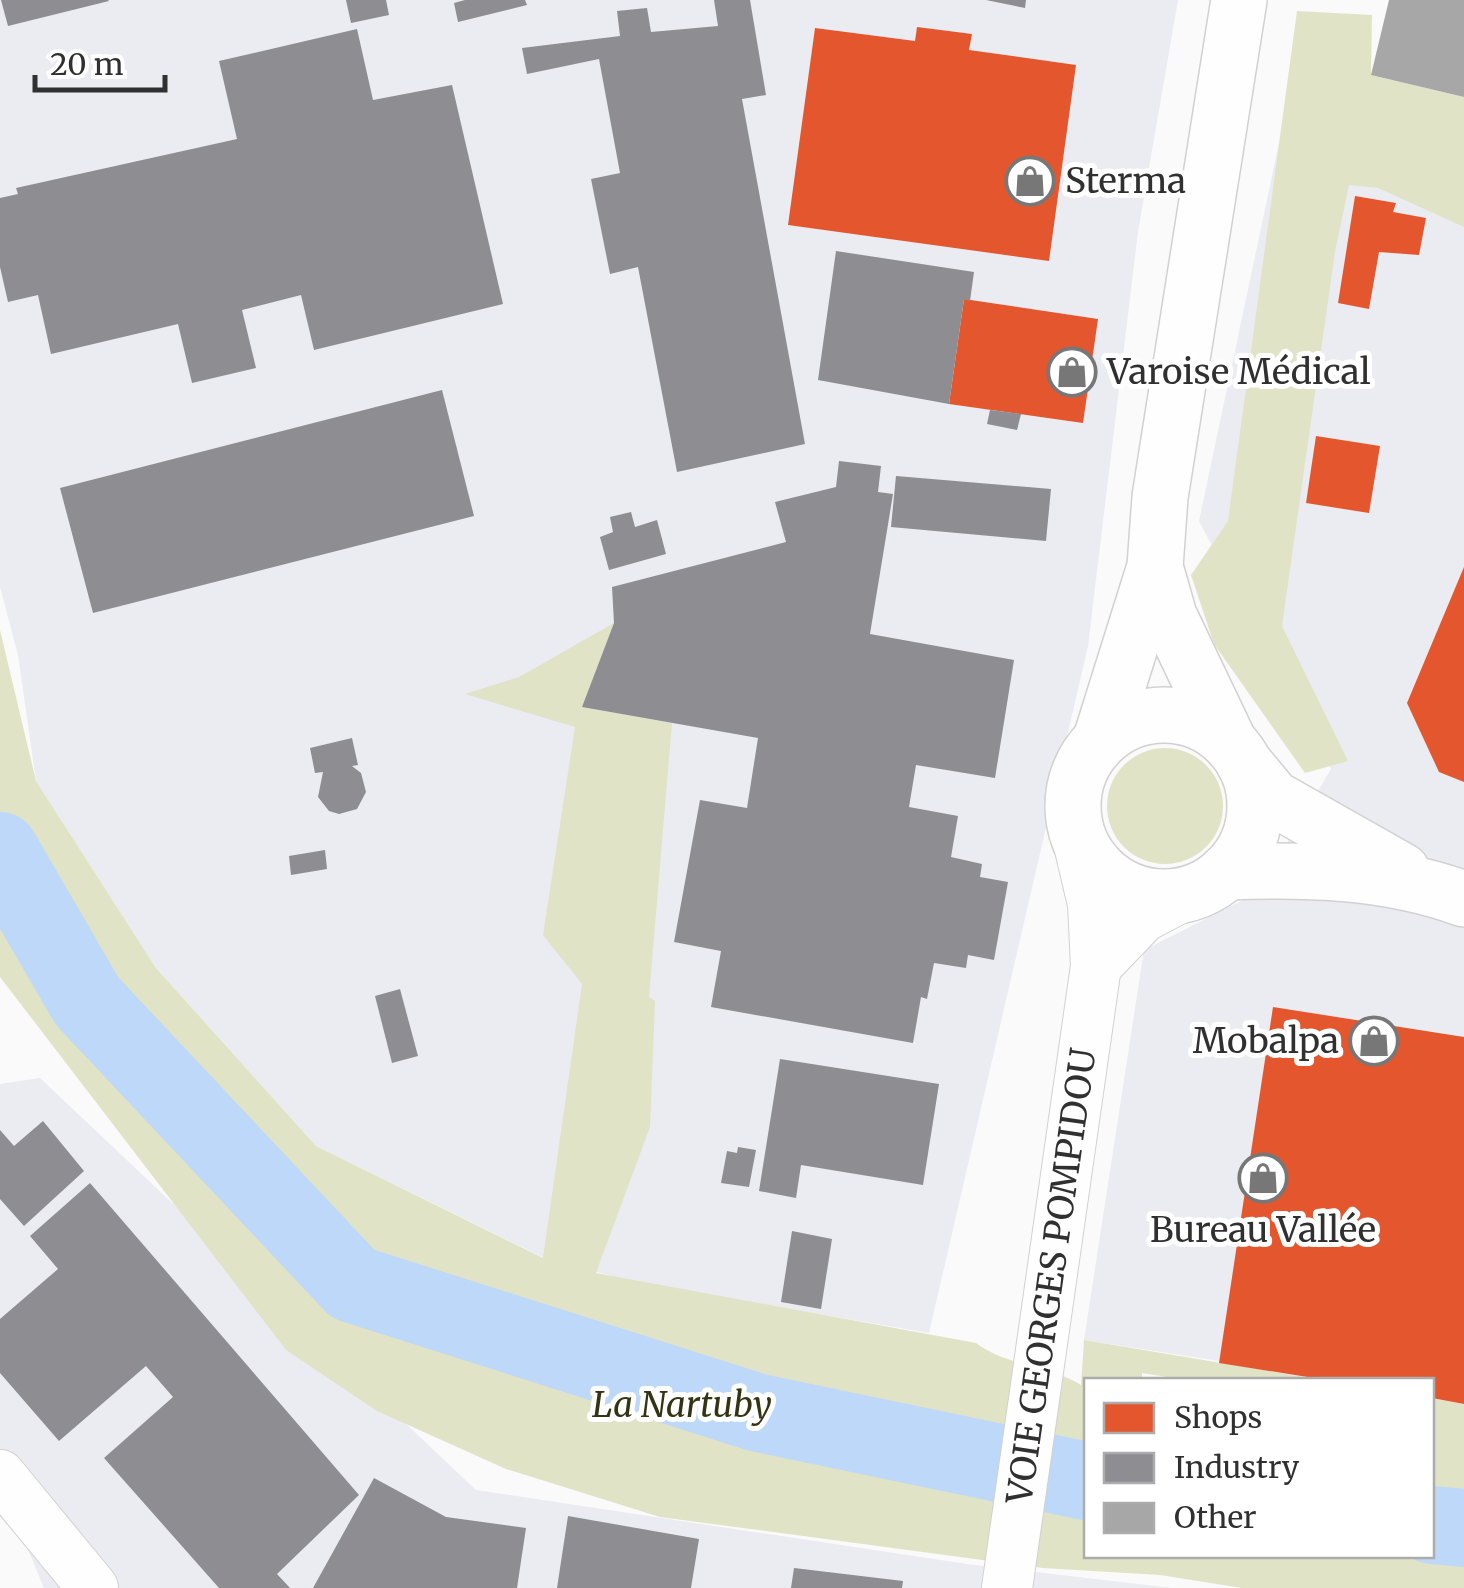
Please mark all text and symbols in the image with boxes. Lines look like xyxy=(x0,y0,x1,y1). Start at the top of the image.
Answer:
scale bar xyxy=(35,30,165,92)
text: 20 m xyxy=(50,45,124,83)
shop icon: Sterma xyxy=(1004,155,1056,207)
place label: Sterma xyxy=(1065,159,1186,203)
shop icon: Varoise Médical xyxy=(1046,346,1098,398)
place label: Varoise Médical xyxy=(1106,350,1371,394)
shop icon: Mobalpa xyxy=(1348,1015,1400,1067)
place label: Mobalpa xyxy=(1193,1019,1339,1063)
street label: VOIE GEORGES POMPIDOU xyxy=(997,1046,1106,1508)
shop icon: Bureau Vallée xyxy=(1237,1152,1289,1204)
place label: Bureau Vallée xyxy=(1150,1208,1376,1252)
legend xyxy=(1084,1378,1434,1558)
park label: La Nartuby xyxy=(592,1383,772,1427)
text: Shops xyxy=(1174,1398,1262,1436)
text: Industry xyxy=(1174,1448,1300,1486)
text: Other xyxy=(1174,1498,1257,1536)

